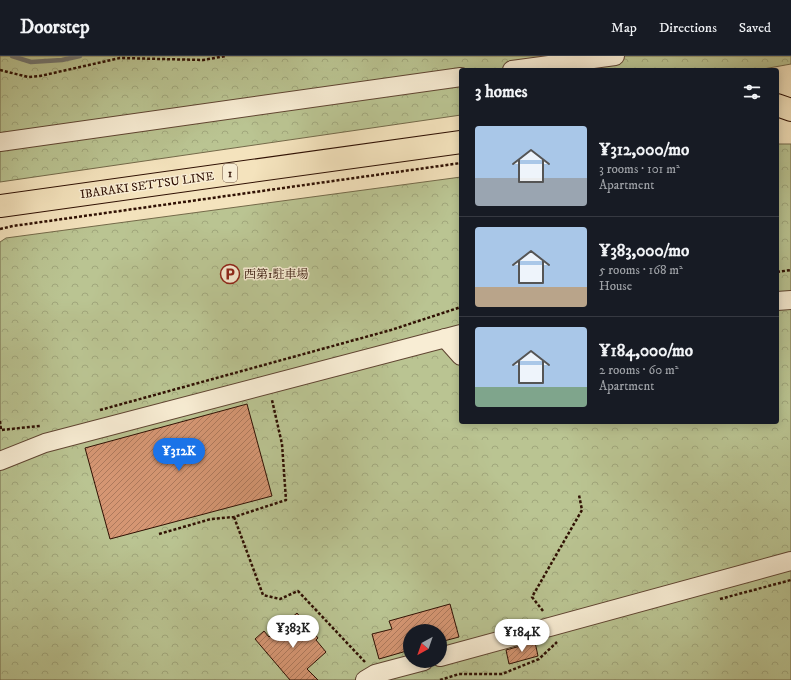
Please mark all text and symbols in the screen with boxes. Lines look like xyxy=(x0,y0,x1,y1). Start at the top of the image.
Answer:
text: Doorstep xyxy=(20,16,89,39)
text: Map xyxy=(611,19,637,37)
text: Directions xyxy=(659,19,717,37)
text: Saved xyxy=(739,19,771,37)
text: 3 homes xyxy=(475,81,528,103)
icon: filters xyxy=(741,81,763,103)
text: ¥312,000/mo xyxy=(599,139,689,161)
icon: home xyxy=(507,142,555,190)
text: 3 rooms · 101 m² xyxy=(599,161,680,177)
road number: 1 xyxy=(223,164,237,182)
street label: IBARAKI SETTSU LINE xyxy=(79,169,215,202)
text: Apartment xyxy=(599,177,654,193)
text: ¥383,000/mo xyxy=(599,240,689,262)
icon: home xyxy=(507,243,555,291)
text: 5 rooms · 168 m² xyxy=(599,262,683,278)
parking icon: 西第1駐車場 xyxy=(219,263,241,285)
place label: 西第1駐車場 xyxy=(244,267,308,282)
text: House xyxy=(599,278,632,294)
text: ¥184,000/mo xyxy=(599,340,693,362)
icon: home xyxy=(507,343,555,391)
text: 2 rooms · 60 m² xyxy=(599,362,679,378)
text: Apartment xyxy=(599,378,654,394)
pin: ¥312K xyxy=(151,438,207,472)
text: ¥312K xyxy=(162,443,196,459)
pin: ¥383K xyxy=(265,615,321,649)
pin: ¥184K xyxy=(494,619,550,653)
text: ¥383K xyxy=(276,620,310,636)
north arrow xyxy=(403,624,447,668)
map controls xyxy=(403,624,447,668)
text: ¥184K xyxy=(504,624,540,640)

